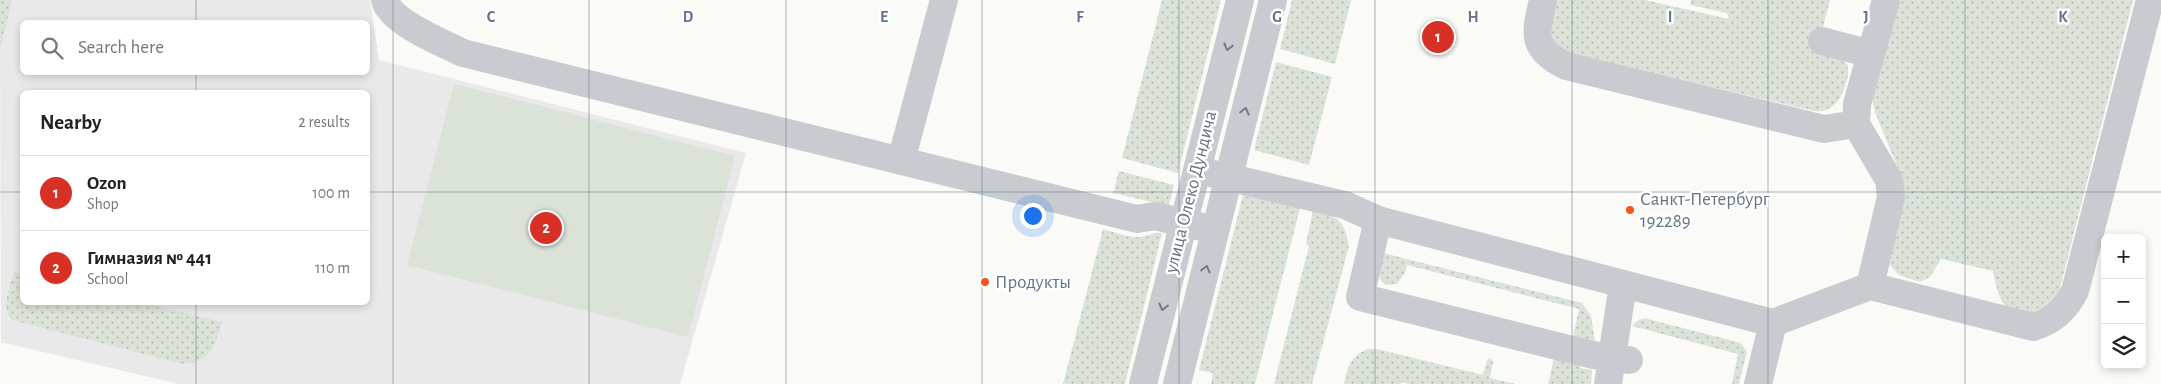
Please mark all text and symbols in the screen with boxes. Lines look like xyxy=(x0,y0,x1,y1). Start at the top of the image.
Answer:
text: C xyxy=(487,9,496,25)
text: D xyxy=(683,9,694,25)
text: E xyxy=(880,9,888,25)
text: F xyxy=(1076,9,1084,25)
text: G xyxy=(1272,9,1282,25)
text: H xyxy=(1467,9,1479,25)
text: I xyxy=(1668,9,1672,25)
text: J xyxy=(1863,9,1869,25)
text: K xyxy=(2058,9,2068,25)
pin: 1 xyxy=(1422,18,1454,56)
search box xyxy=(20,20,370,75)
icon: search xyxy=(38,34,66,62)
text: Search here xyxy=(78,38,164,57)
one-way arrow xyxy=(1223,43,1234,52)
one-way arrow xyxy=(1239,107,1250,116)
street label: улица Олеко Дундича xyxy=(1161,109,1220,276)
text: Nearby xyxy=(40,112,101,133)
text: 2 results xyxy=(298,114,350,130)
text: Ozon xyxy=(87,174,126,193)
text: 1 xyxy=(53,185,59,201)
text: 100 m xyxy=(312,185,350,201)
place label: Санкт-Петербург 192289 xyxy=(1640,190,1770,231)
text: Shop xyxy=(87,196,119,212)
your location xyxy=(1020,203,1046,229)
marker: Санкт-Петербург 192289 xyxy=(1624,204,1636,216)
pin: 2 xyxy=(530,209,562,247)
map controls xyxy=(2101,234,2146,369)
button: + xyxy=(2101,234,2146,279)
text: Гимназия № 441 xyxy=(87,249,212,268)
text: 2 xyxy=(52,260,60,276)
text: 110 m xyxy=(315,260,350,276)
one-way arrow xyxy=(1200,265,1210,273)
text: School xyxy=(87,271,128,287)
place label: Продукты xyxy=(995,273,1071,292)
marker: Продукты xyxy=(979,276,991,288)
button: − xyxy=(2101,279,2146,324)
one-way arrow xyxy=(1158,302,1169,311)
button: layers xyxy=(2101,324,2146,369)

